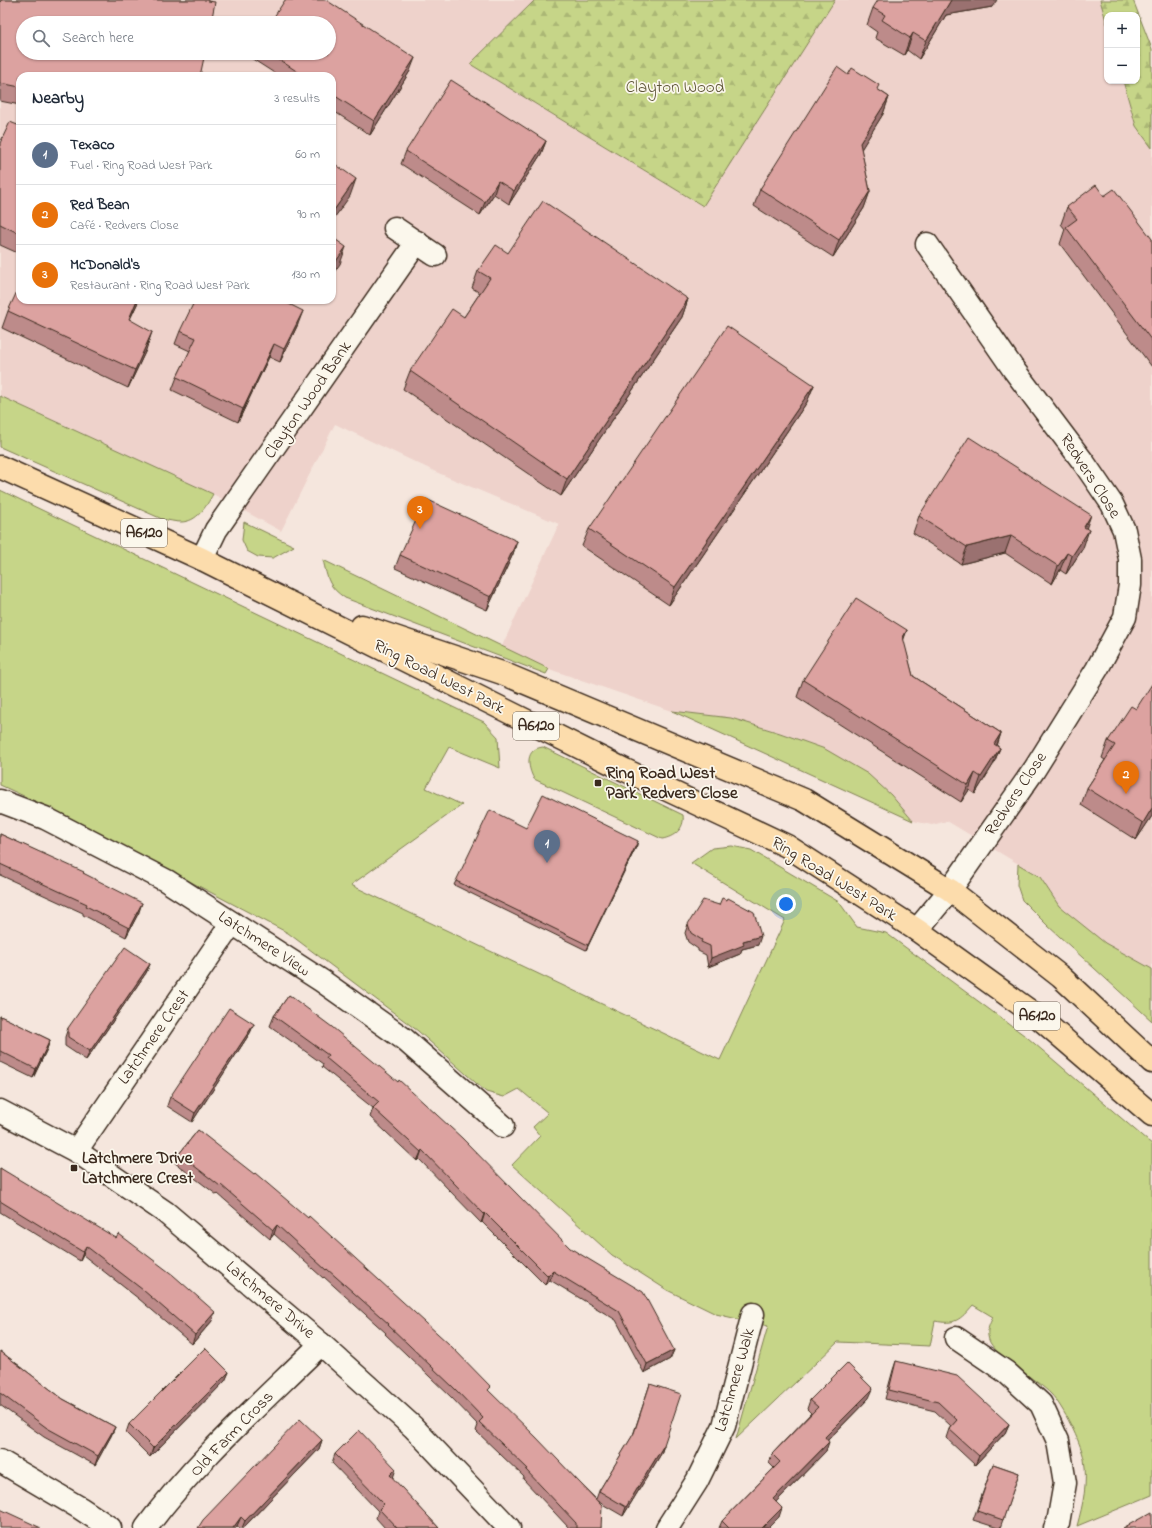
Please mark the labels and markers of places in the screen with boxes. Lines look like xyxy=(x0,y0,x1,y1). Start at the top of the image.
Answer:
pin: 3 xyxy=(407,496,433,529)
place label: Ring Road West Park Redvers Close xyxy=(606,761,739,806)
pin: 2 xyxy=(1113,761,1139,794)
marker: Ring Road West Park Redvers Close xyxy=(593,778,603,788)
pin: 1 xyxy=(534,830,560,863)
place label: Latchmere Drive Latchmere Crest xyxy=(82,1146,194,1191)
marker: Latchmere Drive Latchmere Crest xyxy=(69,1163,79,1173)

